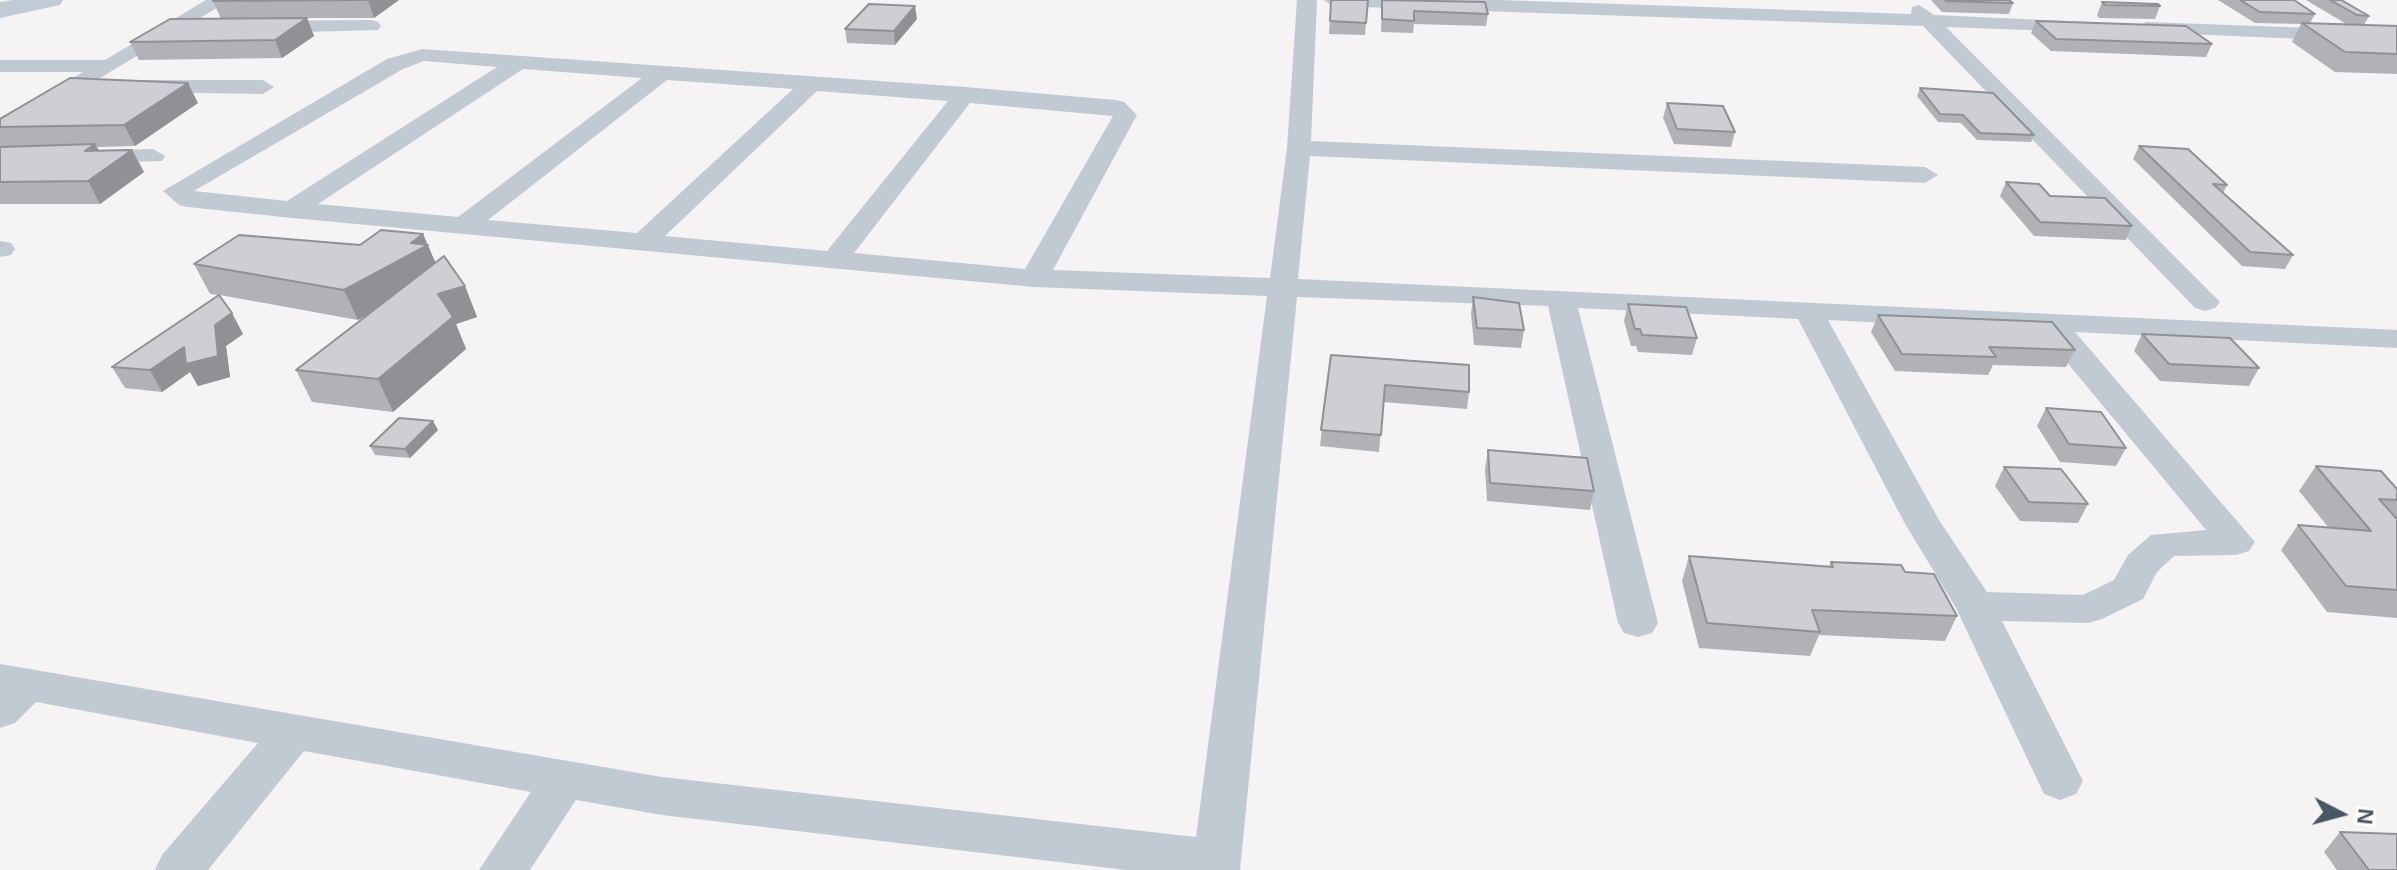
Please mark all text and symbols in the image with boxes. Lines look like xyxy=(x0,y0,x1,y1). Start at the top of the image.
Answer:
north arrow xyxy=(2301,774,2381,854)
text: N xyxy=(2352,807,2379,826)

